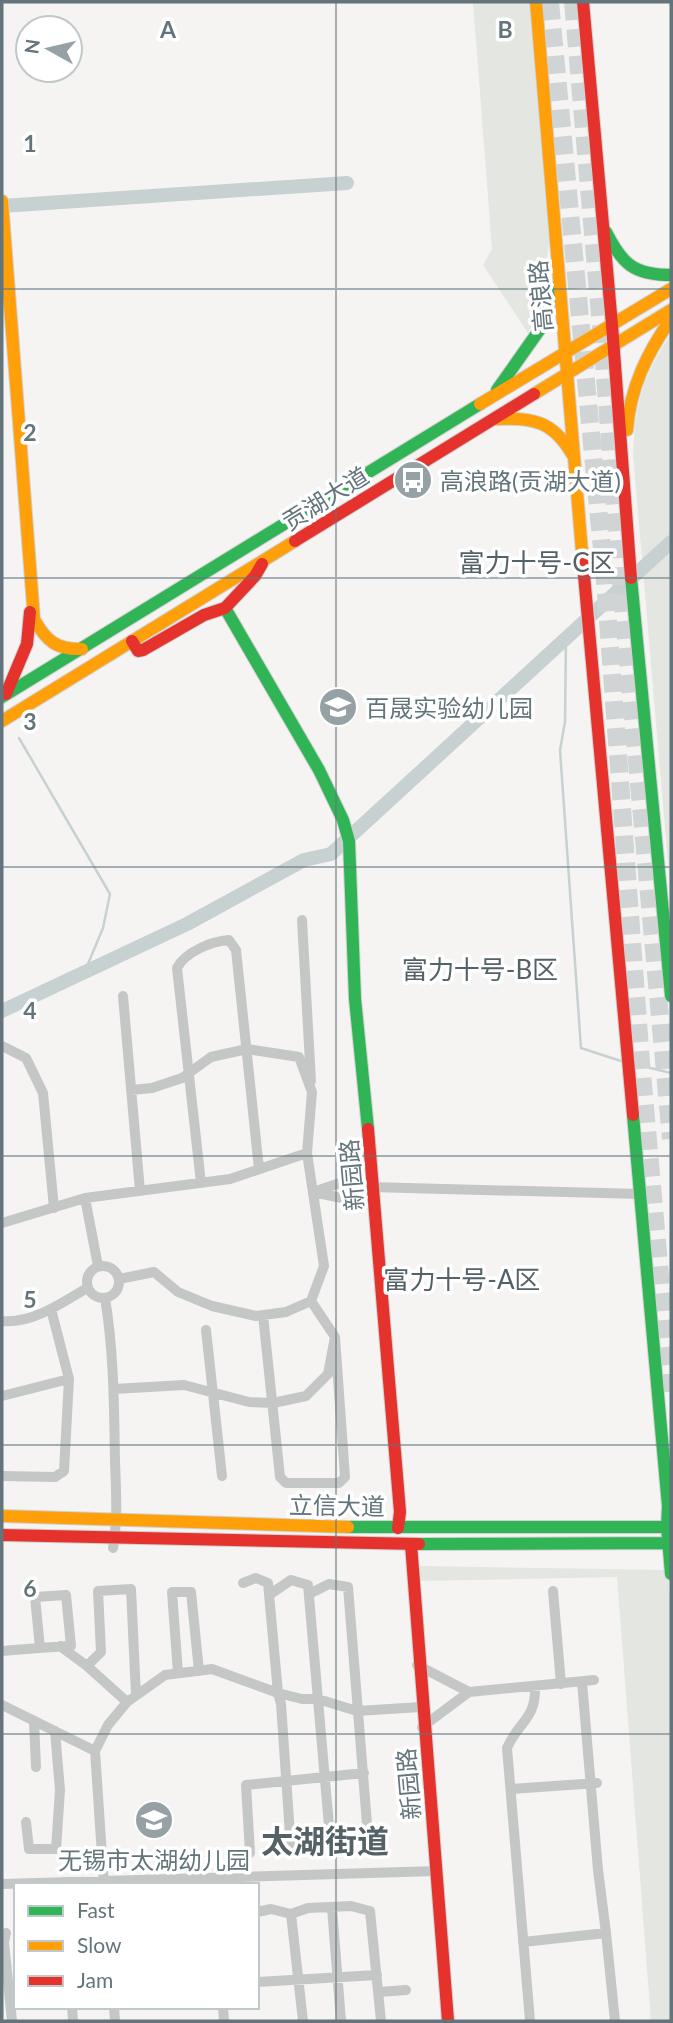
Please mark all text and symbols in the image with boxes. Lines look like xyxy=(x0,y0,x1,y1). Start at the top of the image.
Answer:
north arrow xyxy=(14,14,84,84)
text: A xyxy=(159,15,177,43)
text: B xyxy=(497,15,513,43)
text: N xyxy=(19,38,44,55)
text: 1 xyxy=(23,129,37,157)
street label: 高浪路 xyxy=(522,259,558,333)
text: 2 xyxy=(23,418,37,446)
bus stop icon: 高浪路(贡湖大道) xyxy=(392,459,434,501)
street label: 贡湖大道 xyxy=(277,460,373,536)
place label: 高浪路(贡湖大道) xyxy=(440,466,621,495)
district label: 富力十号-C区 xyxy=(458,546,616,578)
school or university icon: 百晟实验幼儿园 xyxy=(317,686,359,728)
place label: 百晟实验幼儿园 xyxy=(365,693,533,722)
text: 3 xyxy=(23,707,37,735)
district label: 富力十号-B区 xyxy=(402,953,558,985)
text: 4 xyxy=(23,996,37,1024)
street label: 新园路 xyxy=(333,1138,369,1212)
district label: 富力十号-A区 xyxy=(383,1263,541,1295)
text: 5 xyxy=(23,1285,37,1313)
street label: 立信大道 xyxy=(289,1490,385,1520)
text: 6 xyxy=(23,1574,37,1602)
street label: 新园路 xyxy=(390,1747,426,1821)
school or university icon: 无锡市太湖幼儿园 xyxy=(133,1799,175,1841)
district label: 太湖街道 xyxy=(261,1821,389,1860)
place label: 无锡市太湖幼儿园 xyxy=(58,1845,250,1874)
legend xyxy=(14,1883,259,2009)
text: Fast xyxy=(77,1897,115,1922)
text: Slow xyxy=(77,1932,122,1957)
text: Jam xyxy=(77,1967,113,1992)

